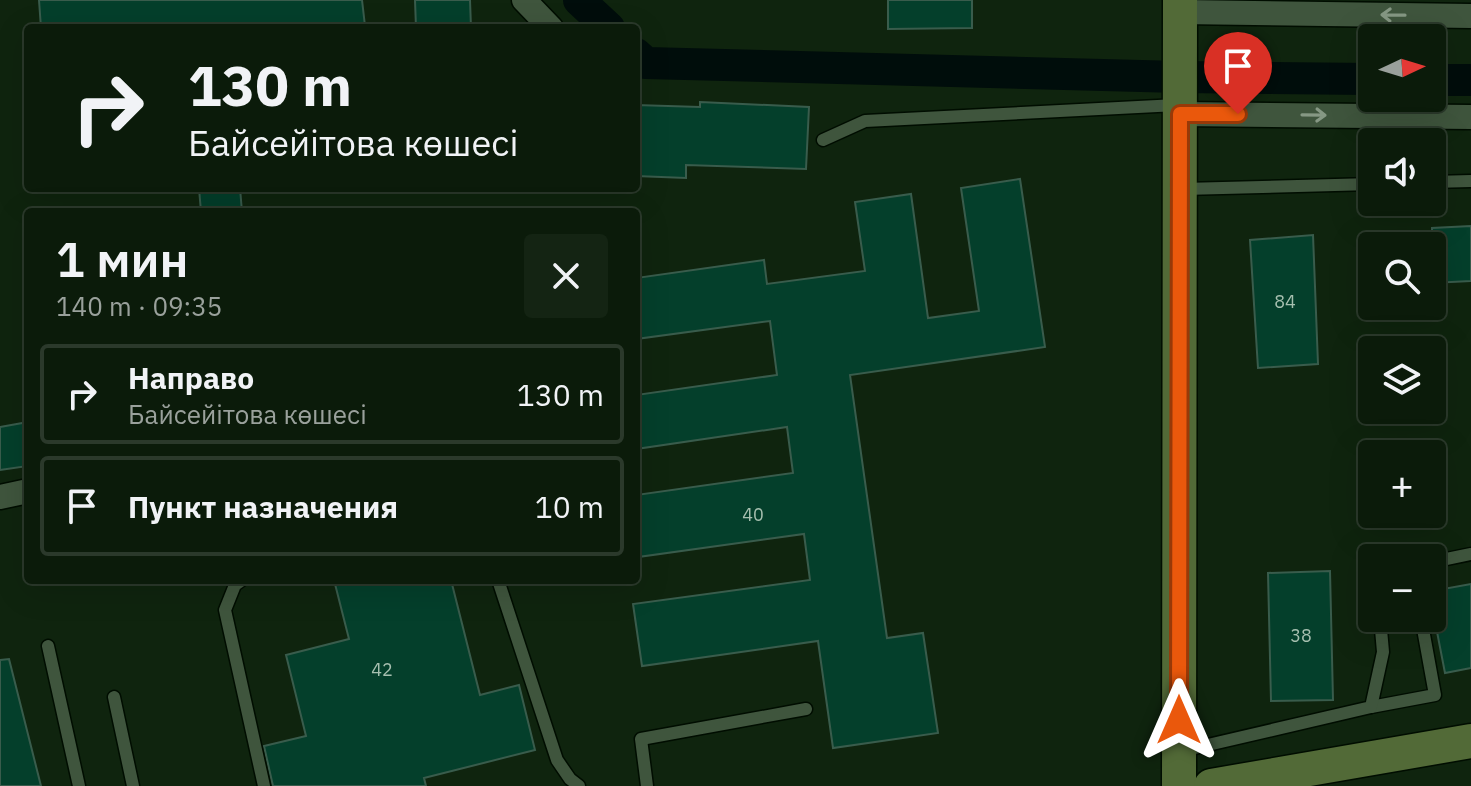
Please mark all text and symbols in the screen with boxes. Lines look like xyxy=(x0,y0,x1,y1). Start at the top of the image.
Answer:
one-way arrow xyxy=(1380,7,1407,23)
north arrow xyxy=(1358,24,1446,112)
map controls xyxy=(1358,24,1446,632)
pin xyxy=(1204,32,1272,114)
icon: arrive xyxy=(1216,44,1260,88)
text: 130 m xyxy=(188,49,352,121)
icon: right xyxy=(56,56,160,160)
one-way arrow xyxy=(1300,107,1327,123)
text: Байсейітова көшесі xyxy=(188,119,518,166)
button: sound xyxy=(1358,128,1446,216)
text: 1 мин xyxy=(56,228,189,290)
button: search xyxy=(1358,232,1446,320)
button: close xyxy=(524,234,608,318)
text: 140 m · 09:35 xyxy=(56,289,222,323)
house number: 84 xyxy=(1274,290,1296,313)
button: layers xyxy=(1358,336,1446,424)
text: Направо xyxy=(128,358,254,397)
icon: right xyxy=(60,372,104,416)
text: 130 m xyxy=(517,375,604,414)
text: Байсейітова көшесі xyxy=(128,397,367,431)
button: + xyxy=(1358,440,1446,528)
icon: arrive xyxy=(60,484,104,528)
text: Пункт назначения xyxy=(128,487,398,526)
text: 10 m xyxy=(535,487,604,526)
house number: 40 xyxy=(742,503,764,526)
button: − xyxy=(1358,544,1446,632)
house number: 38 xyxy=(1290,624,1312,647)
house number: 42 xyxy=(371,658,393,681)
position arrow xyxy=(1137,678,1221,762)

